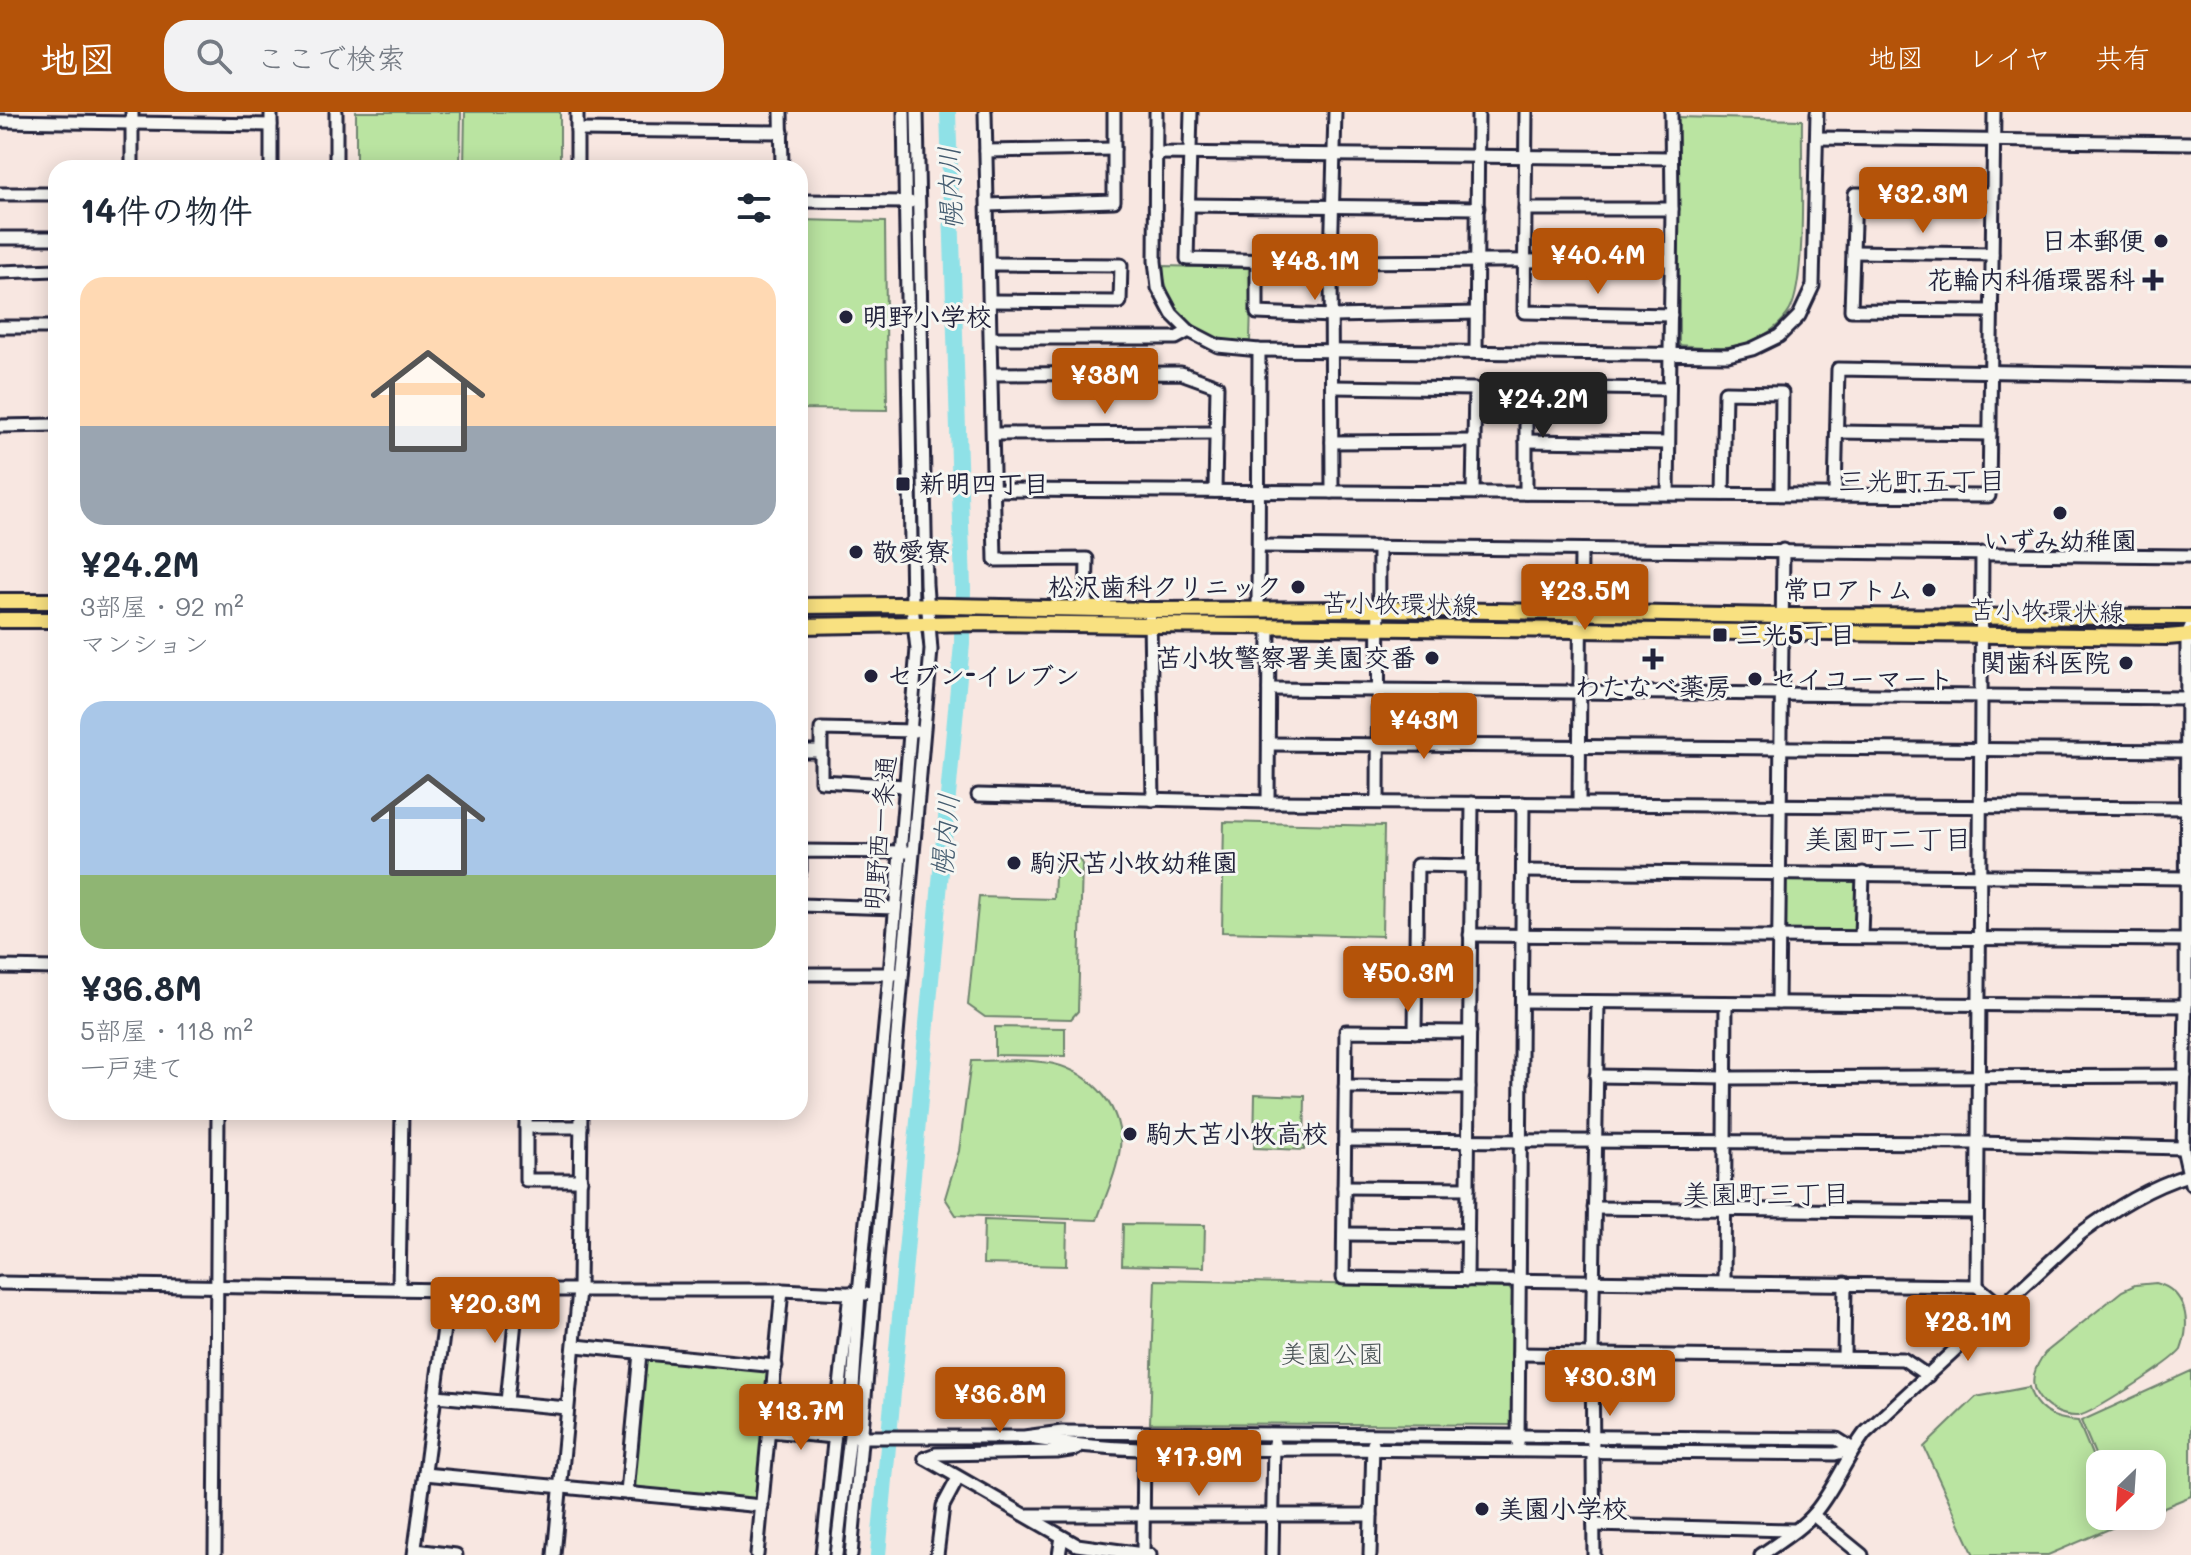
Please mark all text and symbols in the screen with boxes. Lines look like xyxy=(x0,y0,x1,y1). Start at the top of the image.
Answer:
search box xyxy=(164,20,724,92)
text: 地図 xyxy=(40,33,116,83)
icon: search xyxy=(192,34,236,78)
text: ここで検索 xyxy=(256,37,406,77)
text: 地図 xyxy=(1868,39,1924,75)
text: レイヤ xyxy=(1968,39,2051,75)
text: 共有 xyxy=(2095,39,2151,75)
water label: 幌内川 xyxy=(930,145,968,231)
pin: ¥32.3M xyxy=(1858,167,1988,235)
text: ¥32.3M xyxy=(1877,176,1969,210)
icon: filters xyxy=(732,186,776,230)
text: 14件の物件 xyxy=(80,187,253,232)
place label: 日本郵便 xyxy=(2041,223,2145,257)
pin: ¥40.4M xyxy=(1533,228,1663,296)
marker: 日本郵便 xyxy=(2152,232,2170,250)
pin: ¥48.1M xyxy=(1250,234,1380,302)
text: ¥40.4M xyxy=(1550,237,1646,271)
text: ¥48.1M xyxy=(1270,243,1360,277)
place label: 花輪内科循環器科 xyxy=(1927,262,2135,296)
marker: 花輪内科循環器科 xyxy=(2142,269,2164,291)
place label: 明野小学校 xyxy=(862,299,992,333)
marker: 明野小学校 xyxy=(837,308,855,326)
icon: home xyxy=(356,329,500,473)
pin: ¥38M xyxy=(1058,348,1152,416)
text: ¥38M xyxy=(1070,357,1140,391)
pin: ¥24.2M xyxy=(1478,372,1608,440)
text: ¥24.2M xyxy=(1497,381,1589,415)
district label: 三光町五丁目 xyxy=(1838,462,2006,498)
place label: 新明四丁目 xyxy=(919,466,1049,500)
marker: 新明四丁目 xyxy=(894,475,912,493)
marker: いずみ幼稚園 xyxy=(2051,504,2069,522)
place label: いずみ幼稚園 xyxy=(1983,523,2137,557)
place label: 敬愛寮 xyxy=(872,534,950,568)
text: ¥24.2M xyxy=(80,541,200,586)
marker: 敬愛寮 xyxy=(847,543,865,561)
pin: ¥23.5M xyxy=(1520,564,1650,632)
place label: 松沢歯科クリニック xyxy=(1048,569,1282,603)
place label: 常口アトム xyxy=(1783,572,1913,606)
text: ¥23.5M xyxy=(1539,573,1631,607)
marker: 松沢歯科クリニック xyxy=(1289,578,1307,596)
marker: 常口アトム xyxy=(1920,581,1938,599)
street label: 苫小牧環状線 xyxy=(1322,585,1478,621)
text: 3部屋 · 92 m² xyxy=(80,589,244,623)
street label: 苫小牧環状線 xyxy=(1969,592,2125,628)
place label: 三光5丁目 xyxy=(1736,617,1855,651)
text: マンション xyxy=(80,626,209,660)
marker: 三光5丁目 xyxy=(1711,626,1729,644)
place label: 苫小牧警察署美園交番 xyxy=(1156,640,1416,674)
place label: 関歯科医院 xyxy=(1980,645,2110,679)
marker: 苫小牧警察署美園交番 xyxy=(1423,649,1441,667)
marker: わたなべ薬房 xyxy=(1644,650,1662,668)
marker: 関歯科医院 xyxy=(2117,654,2135,672)
place label: セブン-イレブン xyxy=(887,658,1080,692)
place label: セイコーマート xyxy=(1771,661,1954,695)
marker: セブン-イレブン xyxy=(862,667,880,685)
place label: わたなべ薬房 xyxy=(1575,669,1731,703)
marker: セイコーマート xyxy=(1746,670,1764,688)
pin: ¥43M xyxy=(1377,693,1471,761)
text: ¥43M xyxy=(1389,702,1459,736)
icon: home xyxy=(356,753,500,897)
street label: 明野西一条通 xyxy=(855,754,903,912)
water label: 幌内川 xyxy=(922,791,966,878)
district label: 美園町二丁目 xyxy=(1804,820,1972,856)
place label: 駒沢苫小牧幼稚園 xyxy=(1030,845,1238,879)
marker: 駒沢苫小牧幼稚園 xyxy=(1005,854,1023,872)
pin: ¥50.3M xyxy=(1343,946,1473,1014)
text: ¥50.3M xyxy=(1361,955,1455,989)
text: ¥36.8M xyxy=(80,965,202,1010)
text: 5部屋 · 118 m² xyxy=(80,1013,253,1047)
text: 一戸建て xyxy=(80,1050,184,1084)
place label: 駒大苫小牧高校 xyxy=(1146,1116,1328,1150)
marker: 駒大苫小牧高校 xyxy=(1121,1125,1139,1143)
district label: 美園町三丁目 xyxy=(1682,1175,1850,1211)
pin: ¥20.3M xyxy=(430,1277,560,1345)
text: ¥20.3M xyxy=(449,1286,541,1320)
pin: ¥28.1M xyxy=(1903,1295,2033,1363)
text: ¥28.1M xyxy=(1924,1304,2012,1338)
park label: 美園公園 xyxy=(1280,1336,1384,1370)
pin: ¥30.3M xyxy=(1545,1350,1675,1418)
text: ¥30.3M xyxy=(1563,1359,1657,1393)
pin: ¥36.8M xyxy=(935,1367,1065,1435)
text: ¥36.8M xyxy=(953,1376,1047,1410)
pin: ¥13.7M xyxy=(736,1384,866,1452)
text: ¥13.7M xyxy=(757,1393,845,1427)
pin: ¥17.9M xyxy=(1134,1430,1264,1498)
text: ¥17.9M xyxy=(1155,1439,1243,1473)
north arrow xyxy=(2086,1450,2166,1530)
map controls xyxy=(2086,1450,2166,1530)
place label: 美園小学校 xyxy=(1498,1491,1628,1525)
marker: 美園小学校 xyxy=(1473,1500,1491,1518)

